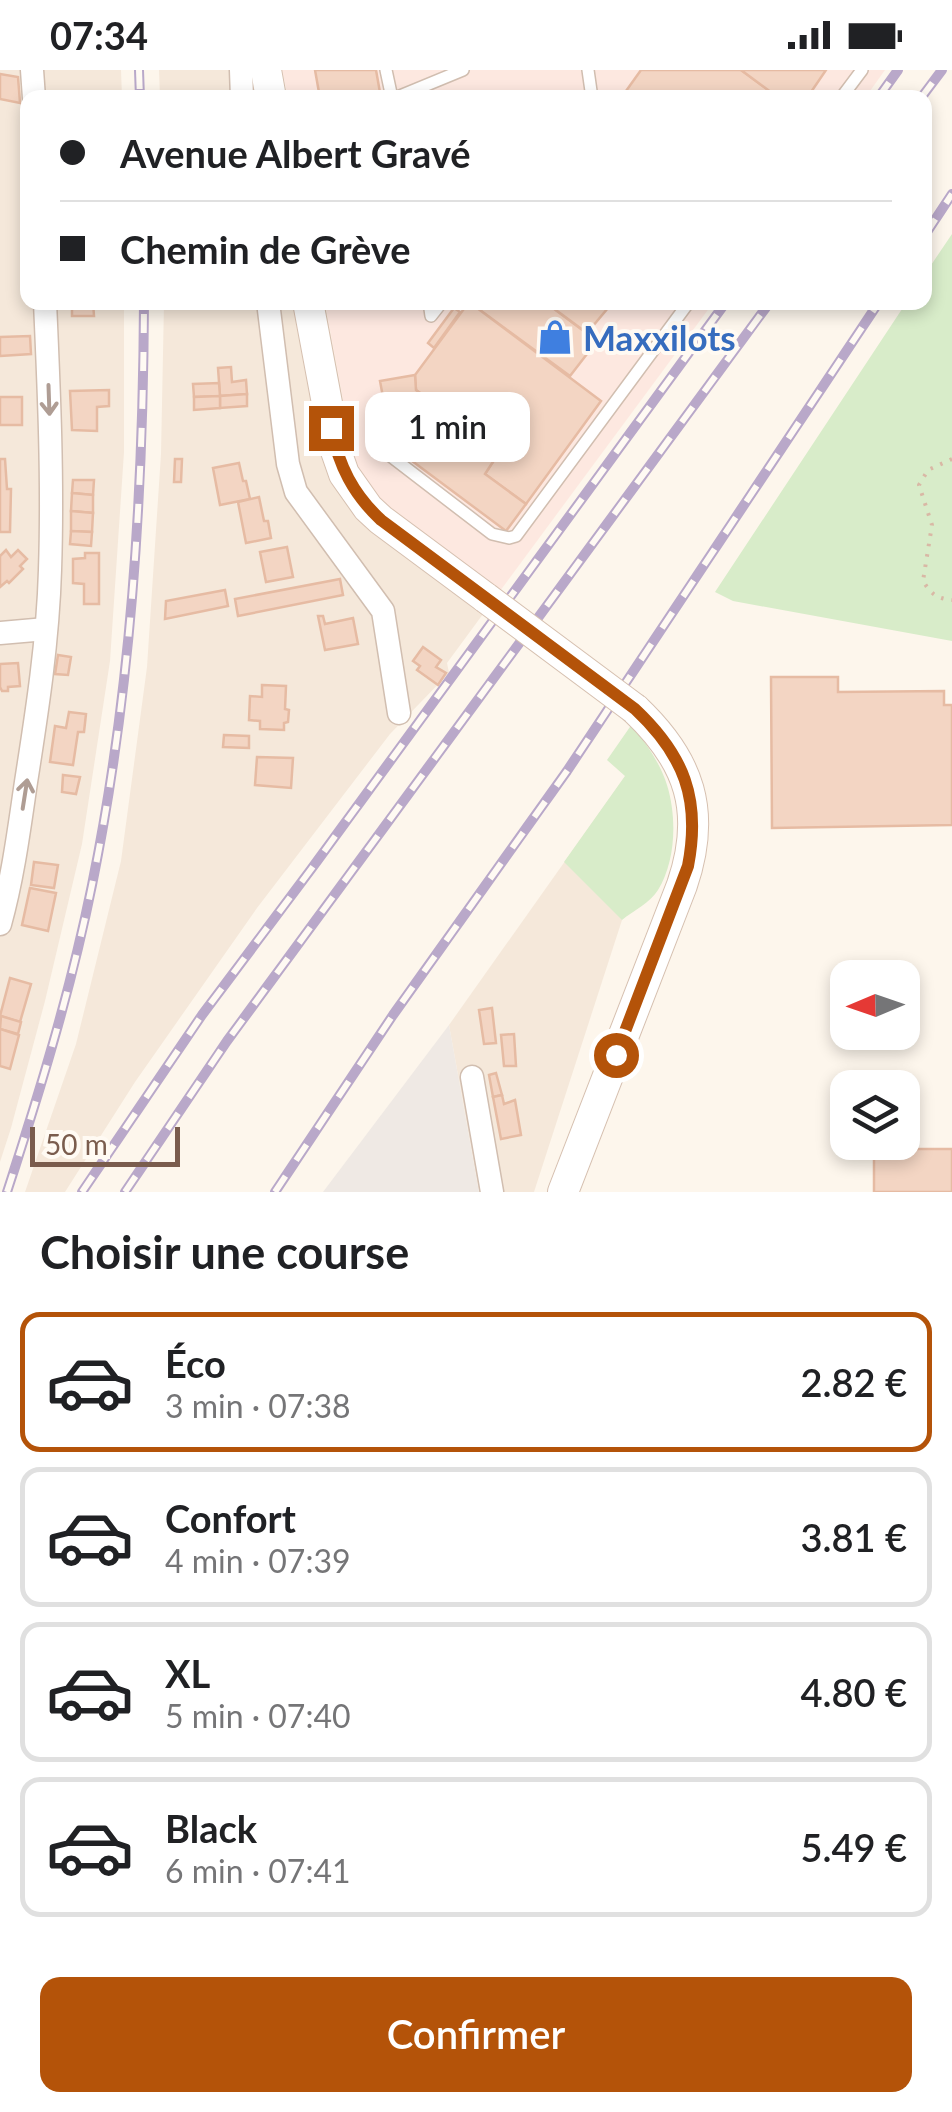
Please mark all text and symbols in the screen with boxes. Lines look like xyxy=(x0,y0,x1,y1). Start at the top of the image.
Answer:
text: 07:34 xyxy=(50,12,148,58)
text: Avenue Albert Gravé xyxy=(120,130,471,176)
text: Chemin de Grève xyxy=(120,226,411,272)
place label: Maxxilots xyxy=(583,316,736,358)
shop icon: Maxxilots xyxy=(536,318,574,356)
one-way arrow xyxy=(40,383,59,415)
callout: 1 min xyxy=(366,393,531,463)
route end xyxy=(309,406,354,451)
text: 1 min xyxy=(408,407,487,446)
one-way arrow xyxy=(16,779,34,811)
north arrow xyxy=(830,960,920,1050)
map controls xyxy=(830,960,920,1160)
route start xyxy=(594,1033,639,1078)
button: layers xyxy=(830,1070,920,1160)
scale bar xyxy=(30,1122,180,1166)
text: 50 m xyxy=(45,1127,108,1161)
text: Choisir une course xyxy=(40,1225,409,1279)
icon: car xyxy=(45,1337,135,1427)
text: Éco xyxy=(165,1340,226,1386)
text: 2.82 € xyxy=(800,1359,907,1405)
text: 3 min · 07:38 xyxy=(165,1386,351,1425)
icon: car xyxy=(45,1492,135,1582)
text: Confort xyxy=(165,1495,296,1541)
text: 3.81 € xyxy=(800,1514,907,1560)
text: 4 min · 07:39 xyxy=(165,1541,351,1580)
icon: car xyxy=(45,1647,135,1737)
text: XL xyxy=(165,1650,210,1696)
text: 4.80 € xyxy=(800,1669,907,1715)
text: 5 min · 07:40 xyxy=(165,1696,351,1735)
icon: car xyxy=(45,1802,135,1892)
text: Black xyxy=(165,1805,257,1851)
text: 5.49 € xyxy=(800,1824,907,1870)
text: 6 min · 07:41 xyxy=(165,1851,351,1890)
button: Confirmer xyxy=(40,1977,912,2092)

